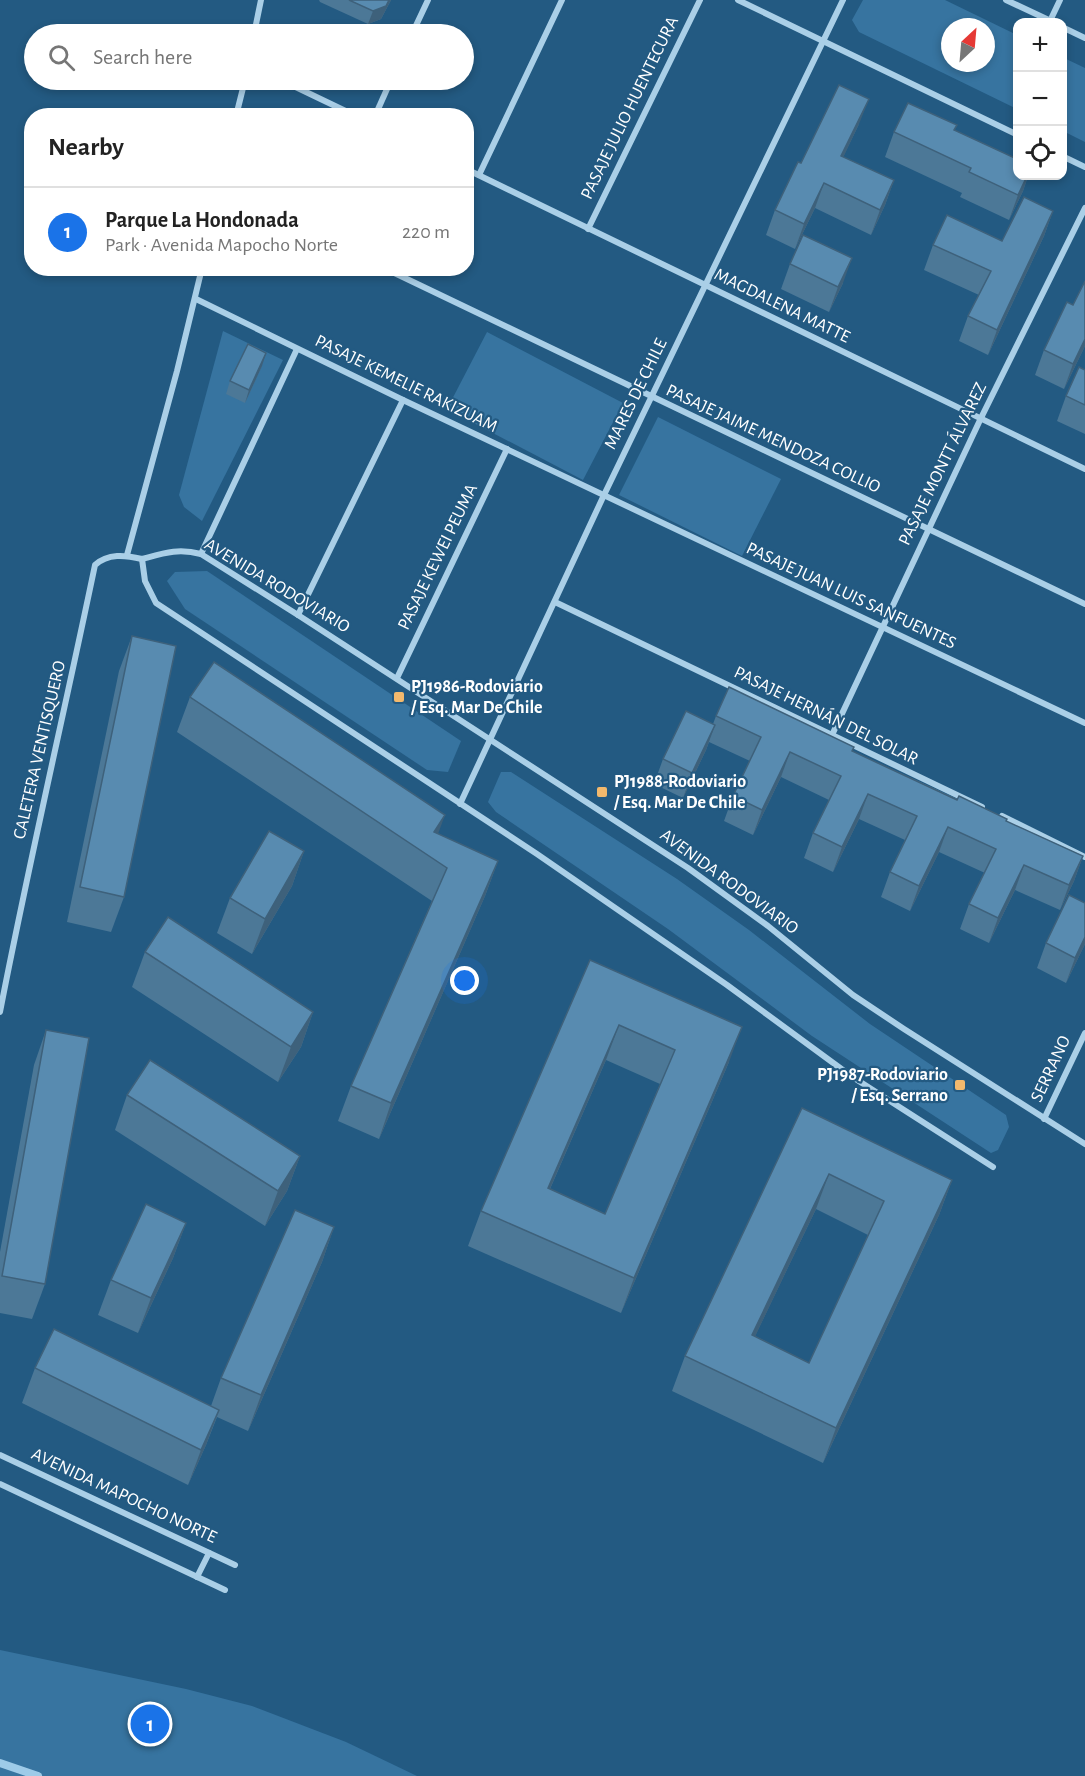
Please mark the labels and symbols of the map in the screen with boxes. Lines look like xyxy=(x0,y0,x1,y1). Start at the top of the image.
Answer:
street label: PASAJE JULIO HUENTECURA xyxy=(578,13,682,202)
north arrow xyxy=(941,18,995,72)
street label: MAGDALENA MATTE xyxy=(711,265,853,347)
street label: PASAJE KEMELIE RAKIZUAM xyxy=(312,332,500,436)
street label: MARES DE CHILE xyxy=(601,336,671,452)
street label: PASAJE MONTT ÁLVAREZ xyxy=(893,378,990,548)
street label: PASAJE JAIME MENDOZA COLLIO xyxy=(663,381,883,497)
street label: PASAJE KEWEI PEUMA xyxy=(395,481,481,633)
street label: AVENIDA RODOVIARIO xyxy=(201,536,353,636)
street label: PASAJE JUAN LUIS SANFUENTES xyxy=(743,539,959,653)
street label: CALETERA VENTISQUERO xyxy=(11,659,69,841)
street label: PASAJE HERNÁN DEL SOLAR xyxy=(731,661,922,768)
place label: PJ1986-Rodoviario / Esq. Mar De Chile xyxy=(410,678,543,717)
marker: PJ1986-Rodoviario / Esq. Mar De Chile xyxy=(392,690,406,704)
place label: PJ1988-Rodoviario / Esq. Mar De Chile xyxy=(613,773,746,812)
marker: PJ1988-Rodoviario / Esq. Mar De Chile xyxy=(595,785,609,799)
street label: AVENIDA RODOVIARIO xyxy=(657,826,801,938)
your location xyxy=(450,966,479,995)
street label: SERRANO xyxy=(1028,1033,1074,1105)
place label: PJ1987-Rodoviario / Esq. Serrano xyxy=(817,1066,948,1105)
marker: PJ1987-Rodoviario / Esq. Serrano xyxy=(953,1078,967,1092)
street label: AVENIDA MAPOCHO NORTE xyxy=(29,1445,220,1547)
pin: 1 xyxy=(130,1702,170,1746)

